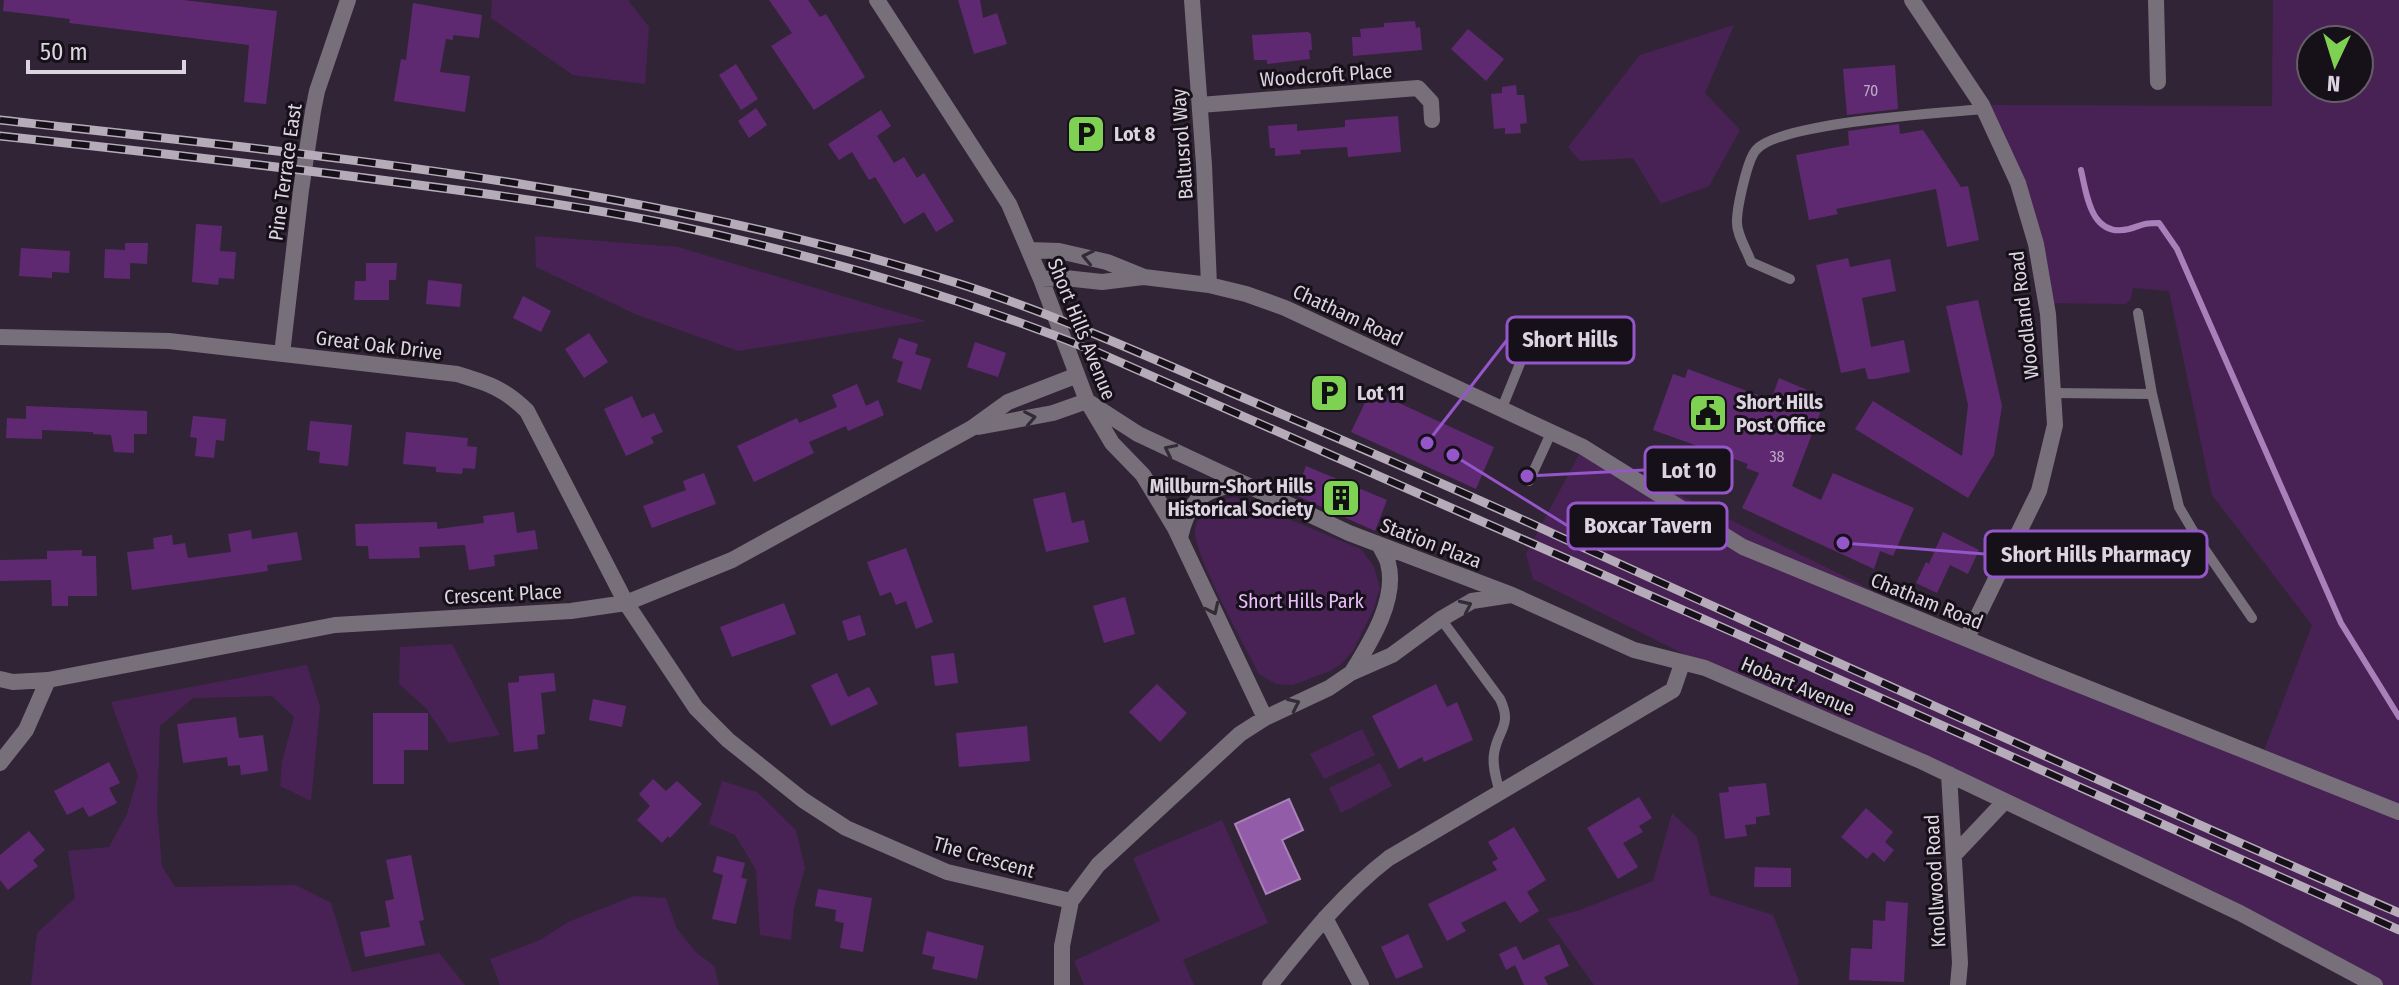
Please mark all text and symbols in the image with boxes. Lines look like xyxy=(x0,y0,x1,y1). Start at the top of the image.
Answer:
scale bar xyxy=(28,24,184,74)
north arrow xyxy=(2295,24,2375,104)
text: 50 m xyxy=(40,38,88,66)
street label: Woodcroft Place xyxy=(1259,58,1393,92)
text: N xyxy=(2326,70,2341,97)
house number: 70 xyxy=(1864,81,1878,100)
street label: Baltusrol Way xyxy=(1166,88,1198,200)
street label: Pine Terrace East xyxy=(263,101,307,242)
parking icon: Lot 8 xyxy=(1065,113,1107,155)
place label: Lot 8 xyxy=(1114,122,1156,146)
one-way arrow xyxy=(1081,250,1094,267)
street label: Woodland Road xyxy=(2004,250,2044,380)
street label: Short Hills Avenue xyxy=(1043,255,1121,403)
street label: Chatham Road xyxy=(1289,279,1407,351)
callout: Short Hills xyxy=(1507,317,1634,363)
street label: Great Oak Drive xyxy=(314,325,444,365)
text: Short Hills xyxy=(1522,326,1618,353)
parking icon: Lot 11 xyxy=(1308,372,1350,414)
place label: Lot 11 xyxy=(1357,381,1404,405)
place label: Short Hills Post Office xyxy=(1736,390,1826,437)
public building icon: Short Hills Post Office xyxy=(1687,392,1729,434)
one-way arrow xyxy=(1023,410,1037,427)
one-way arrow xyxy=(1164,444,1179,460)
callout: Lot 10 xyxy=(1645,447,1732,493)
house number: 38 xyxy=(1769,447,1785,466)
text: Lot 10 xyxy=(1661,457,1717,484)
place label: Millburn-Short Hills Historical Society xyxy=(1150,474,1313,521)
building icon: Millburn-Short Hills Historical Society xyxy=(1320,477,1362,519)
callout: Boxcar Tavern xyxy=(1568,503,1727,549)
text: Boxcar Tavern xyxy=(1584,512,1712,539)
street label: Station Plaza xyxy=(1377,513,1485,573)
callout: Short Hills Pharmacy xyxy=(1985,531,2207,577)
text: Short Hills Pharmacy xyxy=(2001,541,2192,568)
street label: Chatham Road xyxy=(1867,568,1987,634)
street label: Crescent Place xyxy=(444,579,562,609)
park label: Short Hills Park xyxy=(1238,589,1365,613)
one-way arrow xyxy=(1458,600,1473,616)
one-way arrow xyxy=(1203,601,1219,615)
street label: Hobart Avenue xyxy=(1738,651,1858,721)
one-way arrow xyxy=(1285,698,1300,714)
street label: Knollwood Road xyxy=(1920,814,1950,948)
street label: The Crescent xyxy=(931,831,1038,883)

